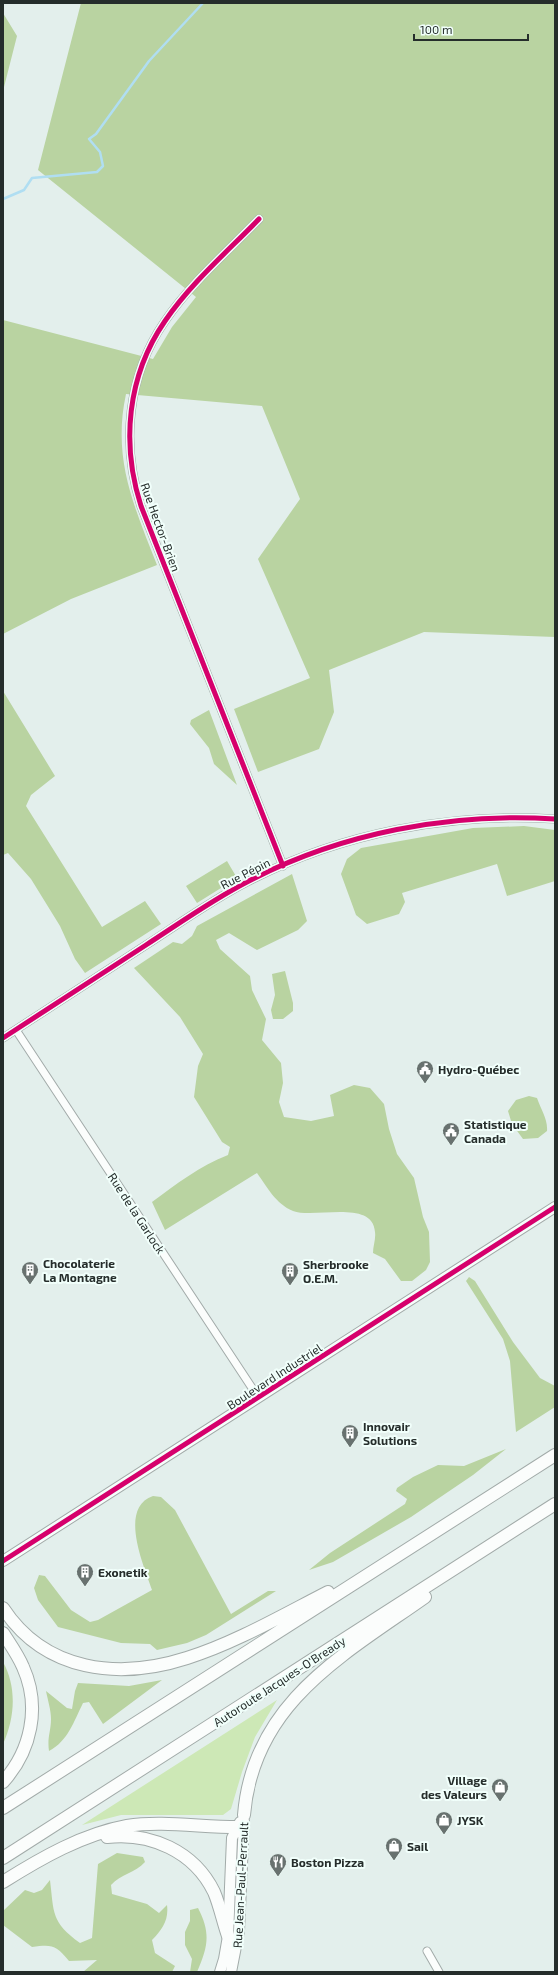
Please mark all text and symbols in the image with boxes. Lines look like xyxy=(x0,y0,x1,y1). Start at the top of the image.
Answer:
scale bar xyxy=(414,16,528,42)
text: 100 m xyxy=(420,22,452,36)
street label: Rue Hector-Brien xyxy=(138,481,184,573)
street label: Rue Pépin xyxy=(218,855,272,891)
public building icon: Hydro-Québec xyxy=(415,1059,435,1084)
place label: Hydro-Québec xyxy=(438,1062,519,1077)
place label: Statistique Canada xyxy=(464,1117,527,1145)
public building icon: Statistique Canada xyxy=(441,1121,461,1146)
street label: Rue de la Garlock xyxy=(106,1170,168,1256)
place label: Chocolaterie La Montagne xyxy=(43,1256,117,1284)
place label: Sherbrooke O.E.M. xyxy=(303,1257,369,1285)
building icon: Chocolaterie La Montagne xyxy=(20,1260,40,1285)
building icon: Sherbrooke O.E.M. xyxy=(280,1261,300,1286)
street label: Boulevard Industriel xyxy=(224,1340,325,1412)
place label: Innovair Solutions xyxy=(363,1419,417,1447)
building icon: Innovair Solutions xyxy=(340,1423,360,1448)
building icon: Exonetik xyxy=(75,1562,95,1587)
place label: Exonetik xyxy=(98,1565,148,1579)
street label: Autoroute Jacques-O'Bready xyxy=(210,1633,348,1729)
place label: Village des Valeurs xyxy=(421,1773,487,1801)
shop icon: Village des Valeurs xyxy=(490,1777,510,1802)
shop icon: JYSK xyxy=(434,1810,454,1835)
place label: JYSK xyxy=(457,1813,484,1827)
street label: Rue Jean-Paul-Perrault xyxy=(230,1821,250,1948)
shop icon: Sail xyxy=(384,1836,404,1861)
place label: Sail xyxy=(407,1839,428,1853)
restaurant icon: Boston Pizza xyxy=(268,1852,288,1877)
place label: Boston Pizza xyxy=(291,1855,364,1869)

